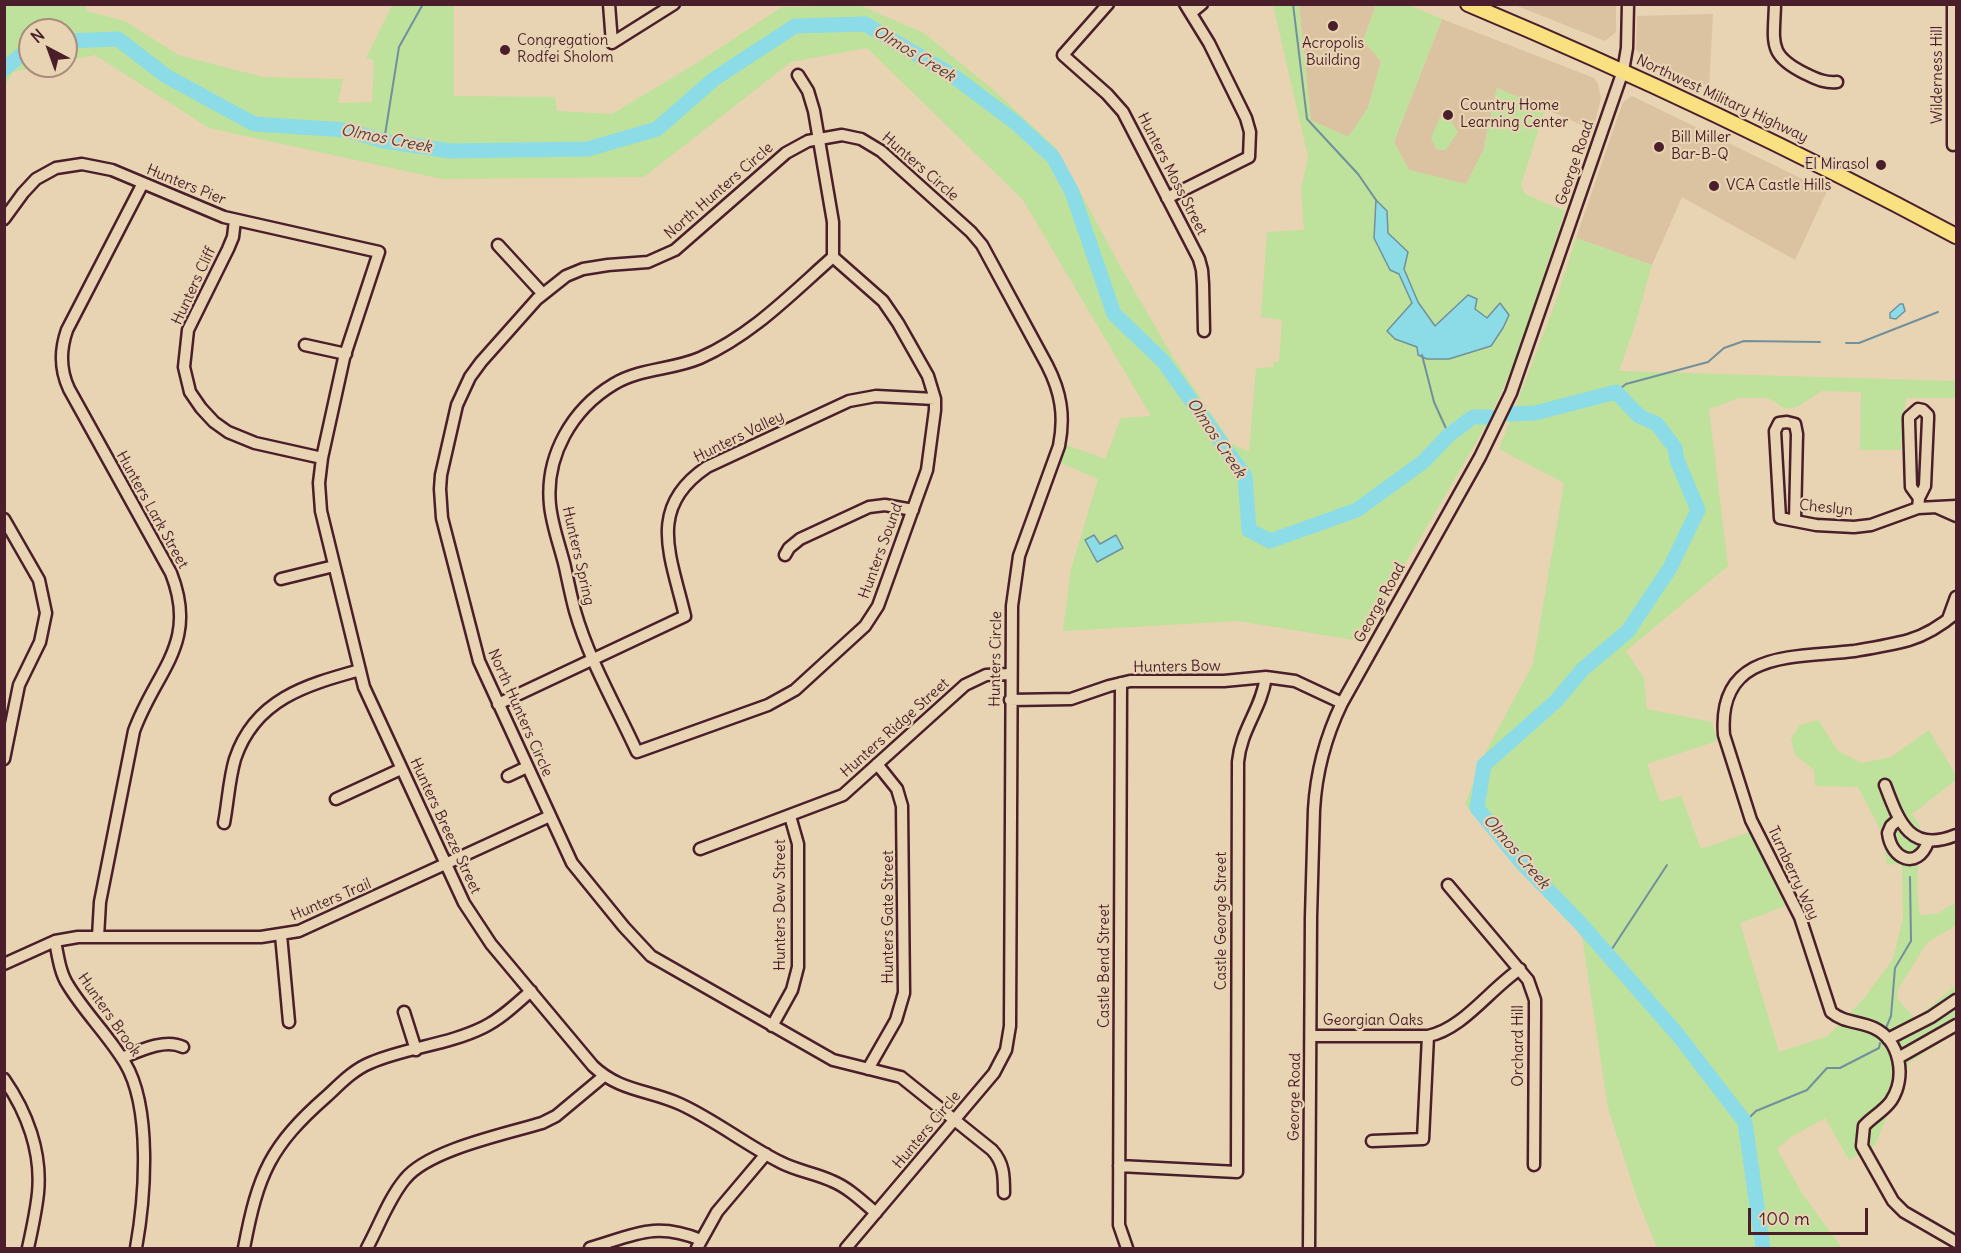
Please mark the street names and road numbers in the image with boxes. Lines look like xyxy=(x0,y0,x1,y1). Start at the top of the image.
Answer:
street label: Wilderness Hill xyxy=(1929,26,1947,124)
street label: Northwest Military Highway xyxy=(1633,51,1811,147)
street label: Hunters Moss Street xyxy=(1133,110,1211,238)
street label: George Road xyxy=(1552,118,1598,208)
street label: Hunters Circle xyxy=(878,129,962,205)
street label: North Hunters Circle xyxy=(661,139,777,243)
street label: Hunters Pier xyxy=(144,161,228,209)
street label: Hunters Cliff xyxy=(168,244,220,328)
street label: Hunters Valley xyxy=(691,407,787,467)
street label: Hunters Lark Street xyxy=(112,448,192,572)
street label: Cheslyn xyxy=(1798,496,1854,520)
street label: Hunters Sound xyxy=(855,501,907,601)
street label: Hunters Spring xyxy=(558,505,598,607)
street label: George Road xyxy=(1351,560,1409,646)
street label: Hunters Circle xyxy=(986,611,1006,707)
street label: North Hunters Circle xyxy=(484,646,556,780)
street label: Hunters Bow xyxy=(1133,657,1221,677)
street label: Hunters Ridge Street xyxy=(837,675,953,781)
street label: Hunters Breeze Street xyxy=(406,755,484,897)
street label: Turnberry Way xyxy=(1763,823,1823,923)
street label: Hunters Dew Street xyxy=(772,839,790,971)
street label: Hunters Gate Street xyxy=(880,850,898,984)
street label: Castle George Street xyxy=(1213,852,1231,990)
street label: Hunters Trail xyxy=(288,875,374,925)
street label: Castle Bend Street xyxy=(1096,904,1114,1028)
street label: Hunters Brook xyxy=(74,970,144,1060)
street label: Orchard Hill xyxy=(1510,1005,1528,1087)
street label: Georgian Oaks xyxy=(1323,1012,1423,1030)
street label: George Road xyxy=(1285,1053,1305,1141)
street label: Hunters Circle xyxy=(889,1087,965,1173)

